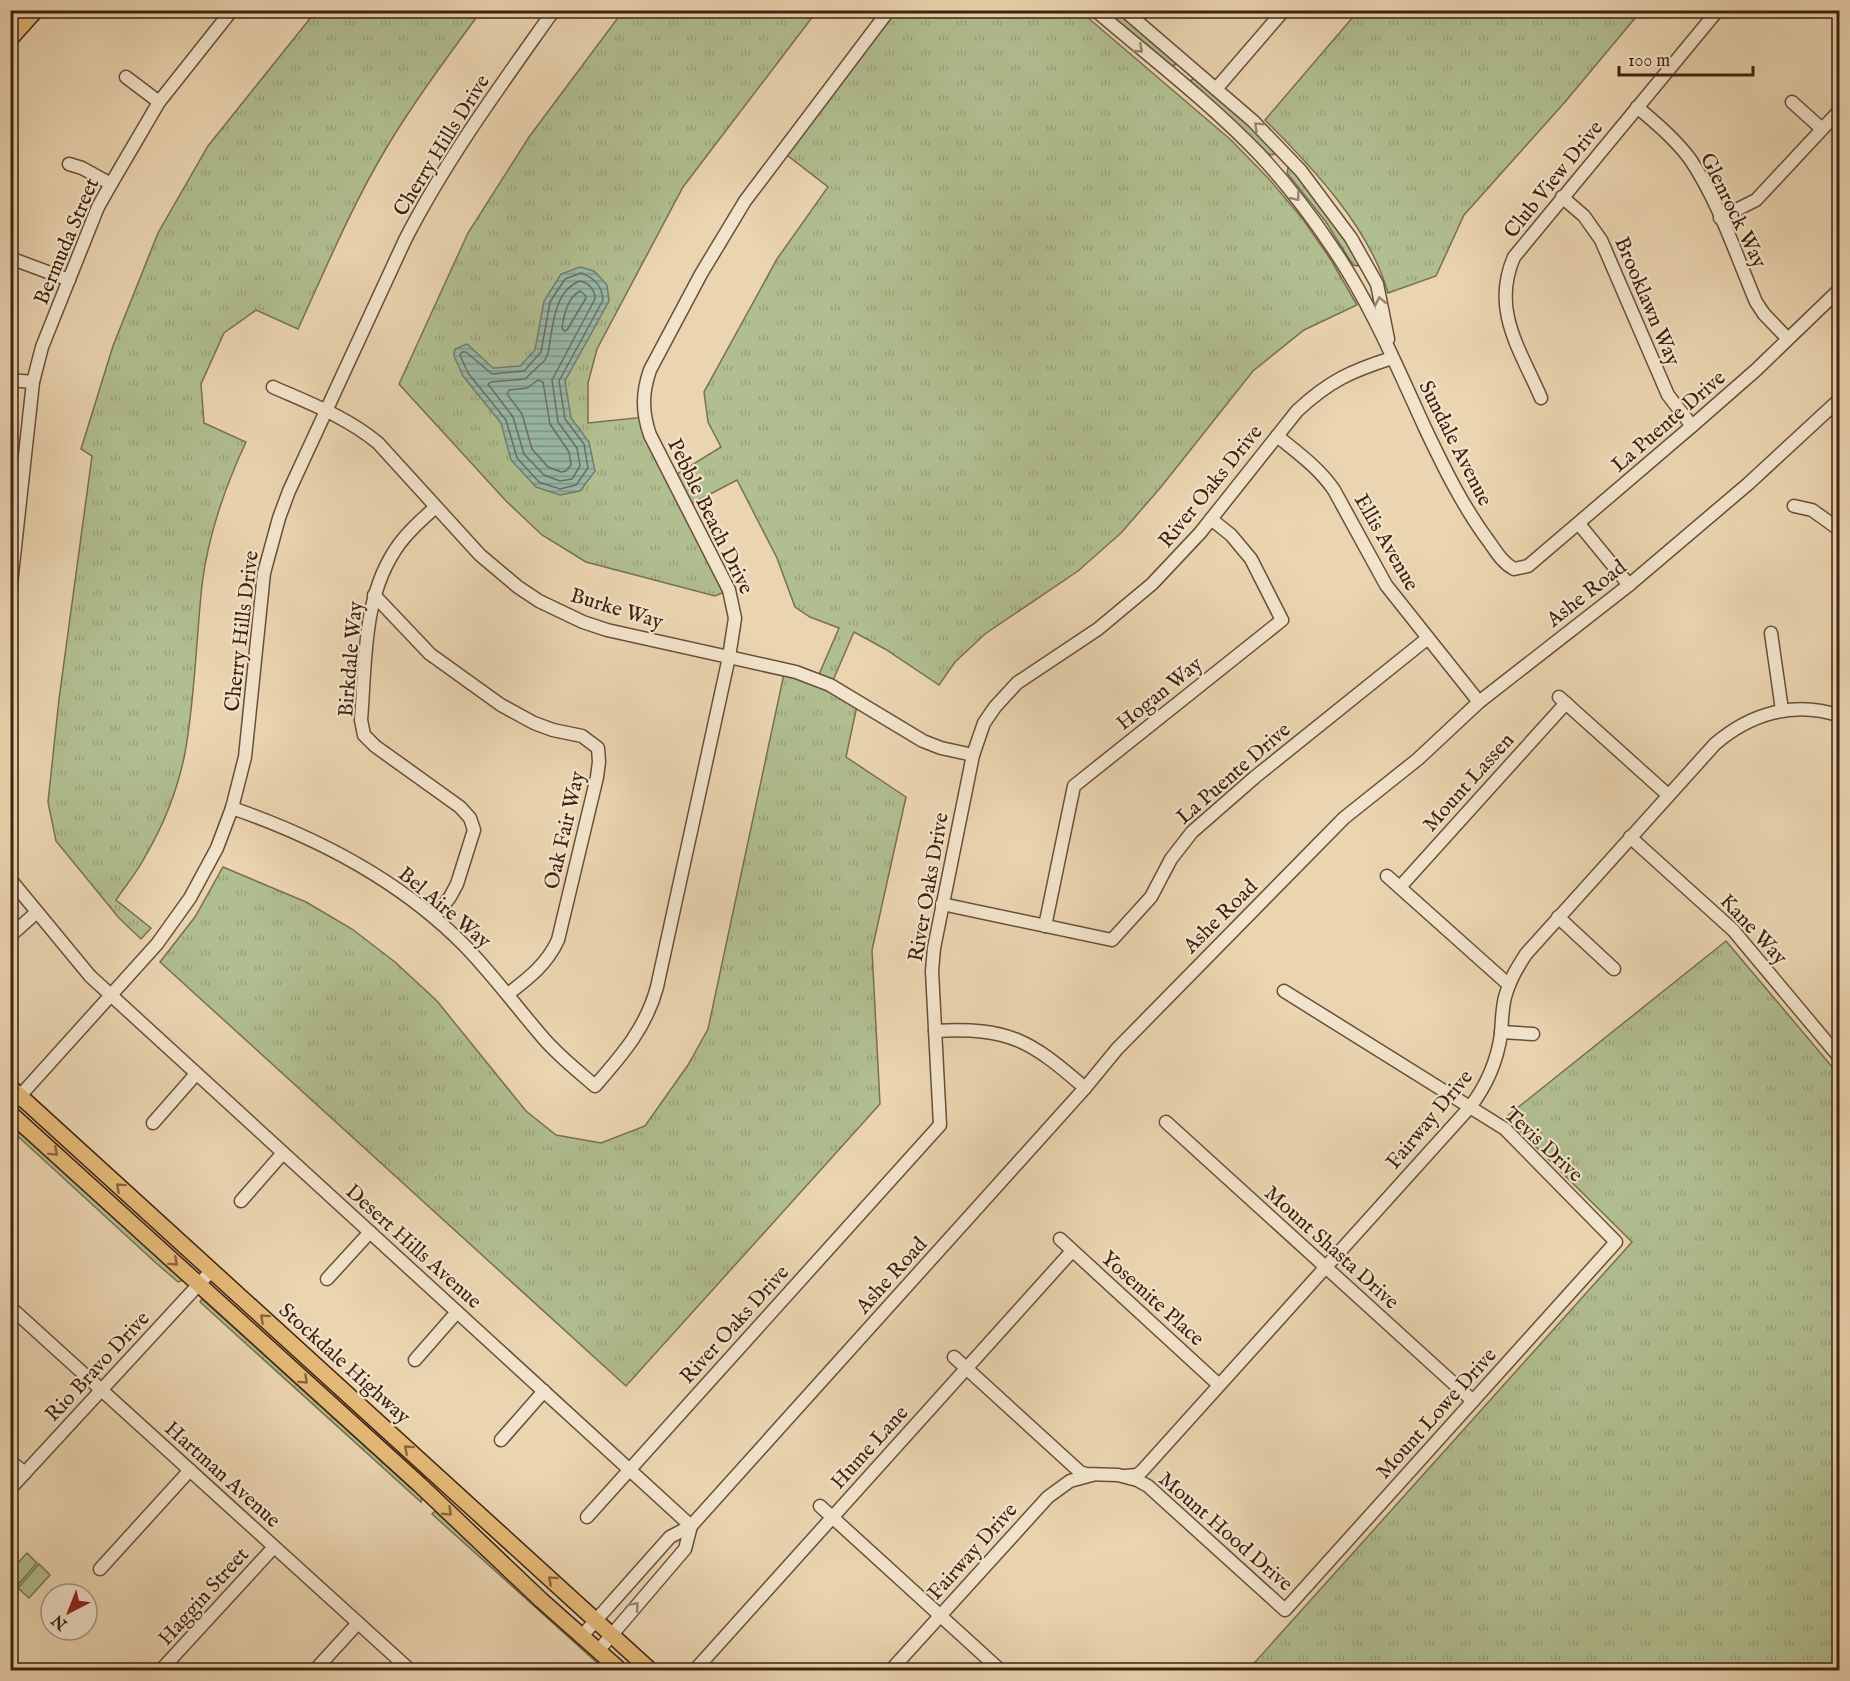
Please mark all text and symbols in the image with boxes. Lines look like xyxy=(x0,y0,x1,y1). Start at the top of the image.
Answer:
scale bar xyxy=(1619,39,1752,77)
one-way arrow xyxy=(1132,41,1143,52)
text: 100 m xyxy=(1628,50,1670,73)
street label: Cherry Hills Drive xyxy=(388,70,497,222)
street label: Club View Drive xyxy=(1499,115,1610,244)
one-way arrow xyxy=(1254,122,1264,133)
street label: Glenrock Way xyxy=(1693,149,1772,273)
street label: Bermuda Street xyxy=(29,174,106,309)
one-way arrow xyxy=(1288,190,1299,201)
street label: Brooklawn Way xyxy=(1607,233,1686,371)
one-way arrow xyxy=(1374,296,1387,306)
street label: La Puente Drive xyxy=(1606,365,1732,479)
street label: Sundale Avenue xyxy=(1412,376,1498,511)
street label: River Oaks Drive xyxy=(1153,419,1269,554)
street label: Pebble Beach Drive xyxy=(660,434,759,599)
street label: Ellis Avenue xyxy=(1347,489,1425,596)
street label: Cherry Hills Drive xyxy=(219,549,266,713)
street label: Ashe Road xyxy=(1541,554,1633,634)
street label: Burke Way xyxy=(567,583,667,637)
street label: Birkdale Way xyxy=(333,599,370,718)
street label: Hogan Way xyxy=(1111,651,1209,737)
street label: La Puente Drive xyxy=(1171,717,1297,831)
street label: Mount Lassen xyxy=(1418,728,1521,838)
street label: Oak Fair Way xyxy=(539,768,592,892)
street label: River Oaks Drive xyxy=(903,810,956,964)
street label: Bel Aire Way xyxy=(392,861,497,955)
street label: Ashe Road xyxy=(1177,874,1265,961)
street label: Kane Way xyxy=(1713,889,1793,972)
street label: Fairway Drive xyxy=(1381,1064,1480,1175)
street label: Tevis Drive xyxy=(1498,1101,1589,1189)
one-way arrow xyxy=(47,1145,57,1156)
street label: Desert Hills Avenue xyxy=(339,1179,487,1316)
street label: Mount Shasta Drive xyxy=(1258,1180,1404,1316)
one-way arrow xyxy=(116,1183,126,1194)
street label: Ashe Road xyxy=(850,1231,934,1321)
street label: Yosemite Place xyxy=(1095,1246,1210,1353)
one-way arrow xyxy=(167,1255,178,1266)
street label: River Oaks Drive xyxy=(675,1260,796,1390)
street label: Stockdale Highway xyxy=(272,1298,416,1431)
street label: Rio Bravo Drive xyxy=(40,1306,157,1428)
one-way arrow xyxy=(260,1314,271,1325)
street label: Mount Lowe Drive xyxy=(1371,1342,1503,1485)
one-way arrow xyxy=(297,1373,308,1384)
street label: Hume Lane xyxy=(825,1400,915,1496)
street label: Hartman Avenue xyxy=(158,1416,286,1535)
one-way arrow xyxy=(404,1446,415,1457)
street label: Mount Hood Drive xyxy=(1152,1466,1298,1598)
street label: Fairway Drive xyxy=(922,1497,1024,1606)
one-way arrow xyxy=(440,1505,451,1516)
street label: Haggin Street xyxy=(153,1542,255,1652)
one-way arrow xyxy=(549,1576,559,1587)
north arrow xyxy=(39,1582,99,1642)
one-way arrow xyxy=(628,1602,639,1613)
text: N xyxy=(48,1609,73,1634)

